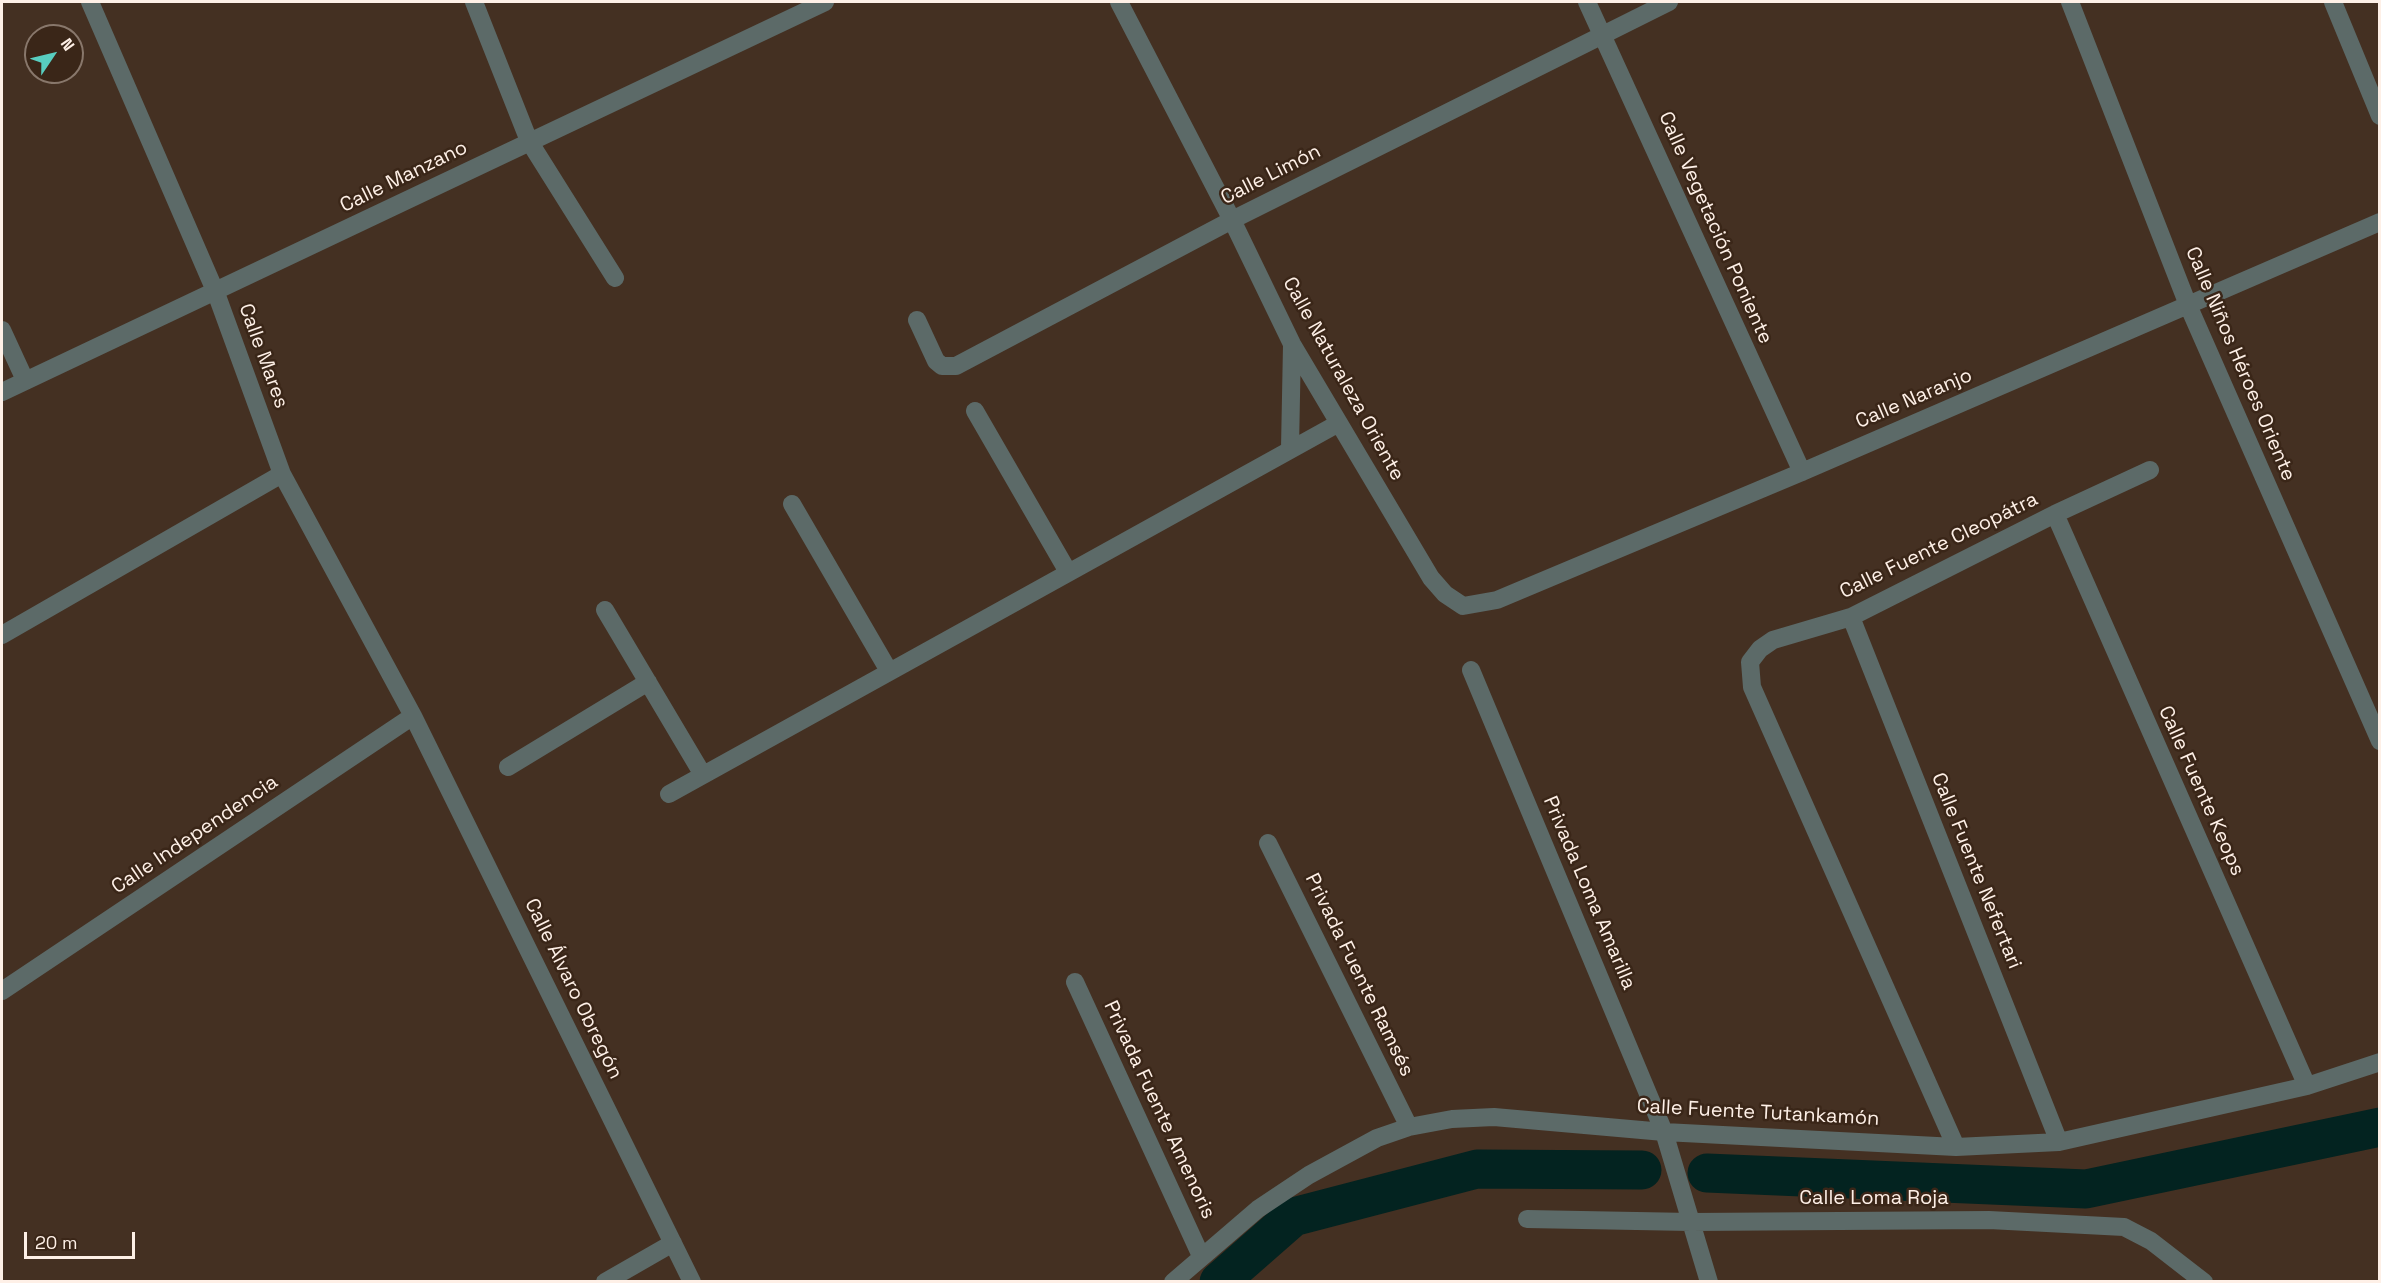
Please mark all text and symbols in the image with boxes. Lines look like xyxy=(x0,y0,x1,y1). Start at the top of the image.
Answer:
north arrow xyxy=(24,24,84,84)
text: N xyxy=(56,34,79,55)
street label: Calle Vegetación Poniente xyxy=(1653,108,1777,348)
street label: Calle Manzano xyxy=(336,136,472,218)
street label: Calle Limón xyxy=(1217,140,1325,210)
street label: Calle Niños Héroes Oriente xyxy=(2180,243,2300,485)
street label: Calle Naturaleza Oriente xyxy=(1277,273,1409,485)
street label: Calle Mares xyxy=(233,300,293,412)
street label: Calle Naranjo xyxy=(1852,364,1976,434)
street label: Calle Fuente Cleopátra xyxy=(1836,488,2042,604)
street label: Calle Fuente Keops xyxy=(2153,702,2249,880)
street label: Calle Fuente Nefertari xyxy=(1926,769,2026,973)
street label: Calle Independencia xyxy=(107,770,283,900)
street label: Privada Loma Amarilla xyxy=(1537,793,1641,993)
street label: Privada Fuente Ramsés xyxy=(1299,870,1419,1080)
street label: Calle Álvaro Obregón xyxy=(519,895,627,1083)
street label: Privada Fuente Amenoris xyxy=(1098,997,1220,1223)
street label: Calle Fuente Tutankamón xyxy=(1636,1095,1880,1131)
street label: Calle Loma Roja xyxy=(1799,1187,1949,1211)
scale bar xyxy=(27,1220,138,1258)
text: 20 m xyxy=(35,1231,78,1254)

